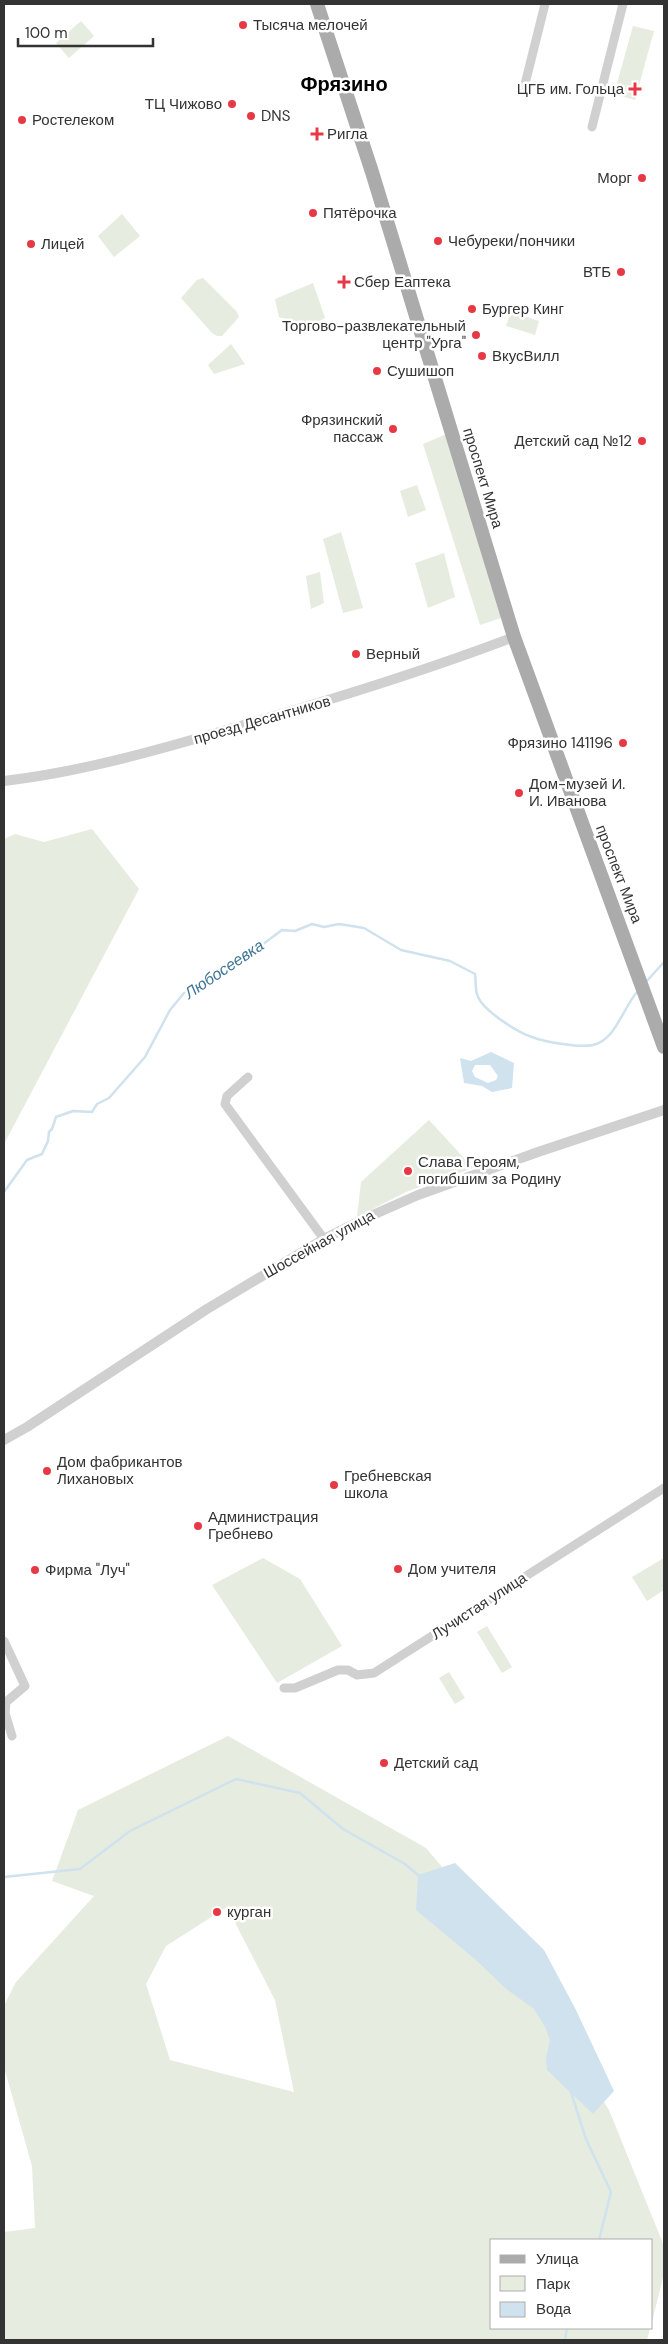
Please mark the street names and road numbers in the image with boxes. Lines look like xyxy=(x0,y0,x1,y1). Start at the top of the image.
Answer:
street label: проспект Мира xyxy=(458,425,508,531)
street label: проезд Десантников xyxy=(191,691,333,749)
street label: проспект Мира xyxy=(591,822,647,927)
street label: Шоссейная улица xyxy=(260,1205,379,1283)
street label: Лучистая улица xyxy=(428,1567,531,1644)

